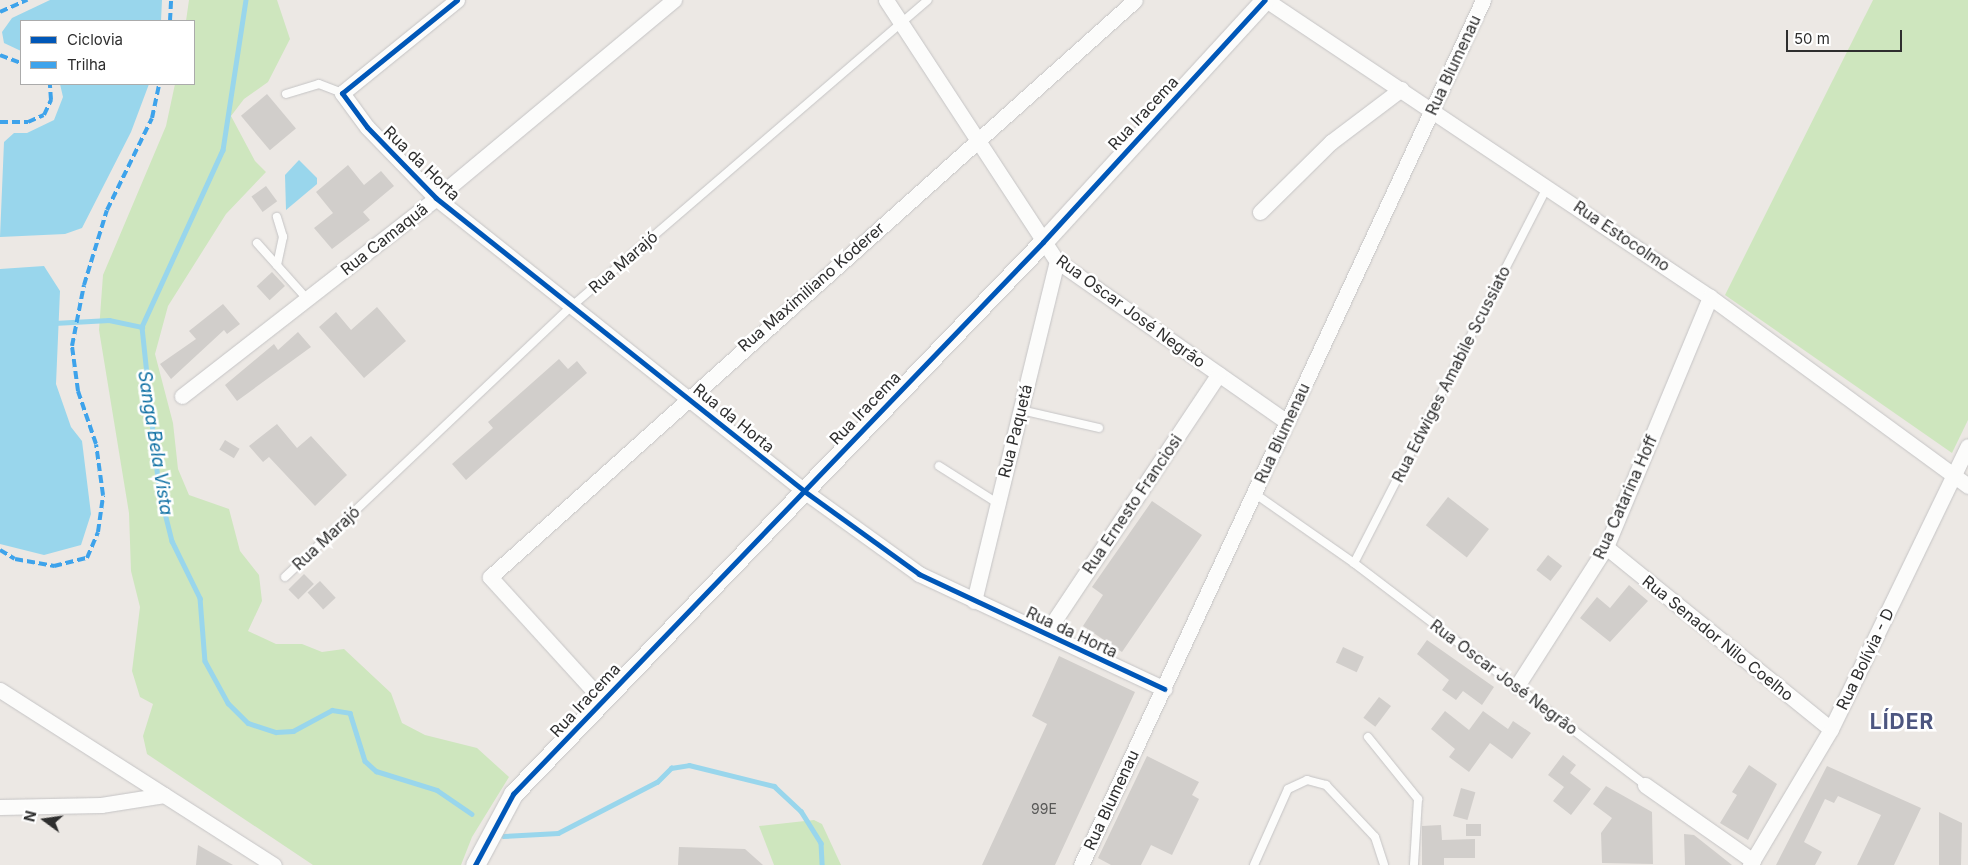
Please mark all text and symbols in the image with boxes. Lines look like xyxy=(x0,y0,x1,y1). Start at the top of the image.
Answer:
street label: Rua Blumenau xyxy=(1421,12,1485,118)
legend xyxy=(20,20,195,85)
scale bar xyxy=(1788,20,1904,52)
text: 50 m xyxy=(1794,29,1830,48)
text: Ciclovia xyxy=(67,30,123,49)
text: Trilha xyxy=(67,55,106,74)
street label: Rua Iracema xyxy=(1104,72,1182,154)
street label: Rua da Horta xyxy=(380,122,464,204)
street label: Rua Estocolmo xyxy=(1570,197,1674,275)
street label: Rua Camaquã xyxy=(337,199,431,279)
street label: Rua Maximiliano Koderer xyxy=(734,218,888,356)
street label: Rua Marajó xyxy=(585,227,661,297)
street label: Rua Oscar José Negrão xyxy=(1053,250,1209,372)
street label: Rua Edwiges Amabile Scussiato xyxy=(1388,263,1514,485)
street label: Rua Iracema xyxy=(825,368,905,448)
water label: Sanga Bela Vista xyxy=(133,369,177,517)
street label: Rua da Horta xyxy=(690,380,778,456)
street label: Rua Blumenau xyxy=(1250,380,1314,486)
street label: Rua Paquetá xyxy=(994,382,1036,480)
street label: Rua Ernesto Franciosi xyxy=(1078,431,1186,577)
street label: Rua Catarina Hoff xyxy=(1589,432,1661,562)
street label: Rua Marajó xyxy=(288,502,364,574)
street label: Rua Senador Nilo Coelho xyxy=(1639,571,1797,705)
street label: Rua da Horta xyxy=(1023,602,1121,662)
street label: Rua Bolívia - D xyxy=(1832,605,1898,713)
street label: Rua Oscar José Negrão xyxy=(1427,615,1581,739)
street label: Rua Iracema xyxy=(546,659,624,741)
district label: LÍDER xyxy=(1869,709,1935,735)
street label: Rua Blumenau xyxy=(1079,747,1143,853)
north arrow xyxy=(20,795,70,845)
house number: 99E xyxy=(1031,801,1057,817)
text: N xyxy=(20,809,39,823)

